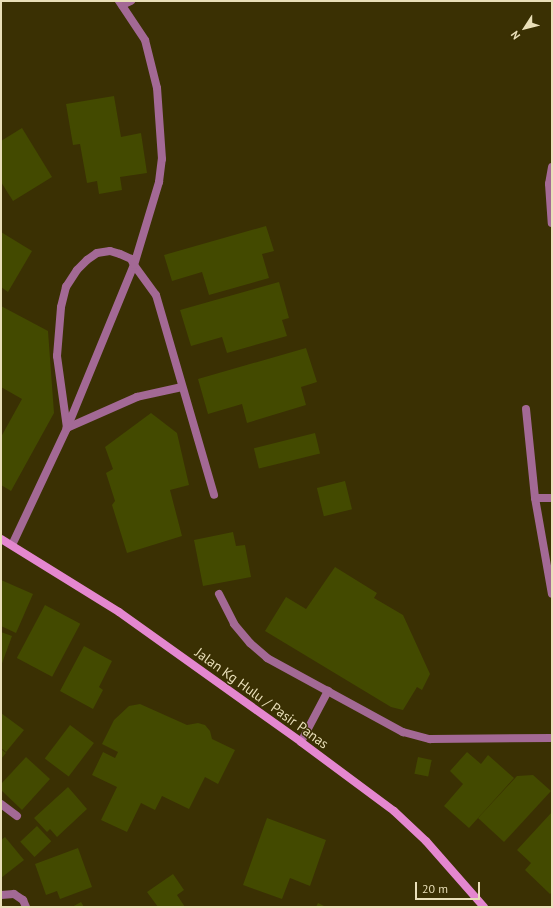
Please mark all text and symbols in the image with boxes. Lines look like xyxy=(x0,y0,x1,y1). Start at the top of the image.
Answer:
north arrow xyxy=(505,8,545,48)
text: N xyxy=(508,28,523,42)
street label: Jalan Kg Hulu / Pasir Panas xyxy=(192,644,332,752)
scale bar xyxy=(417,874,482,900)
text: 20 m xyxy=(422,881,448,896)

